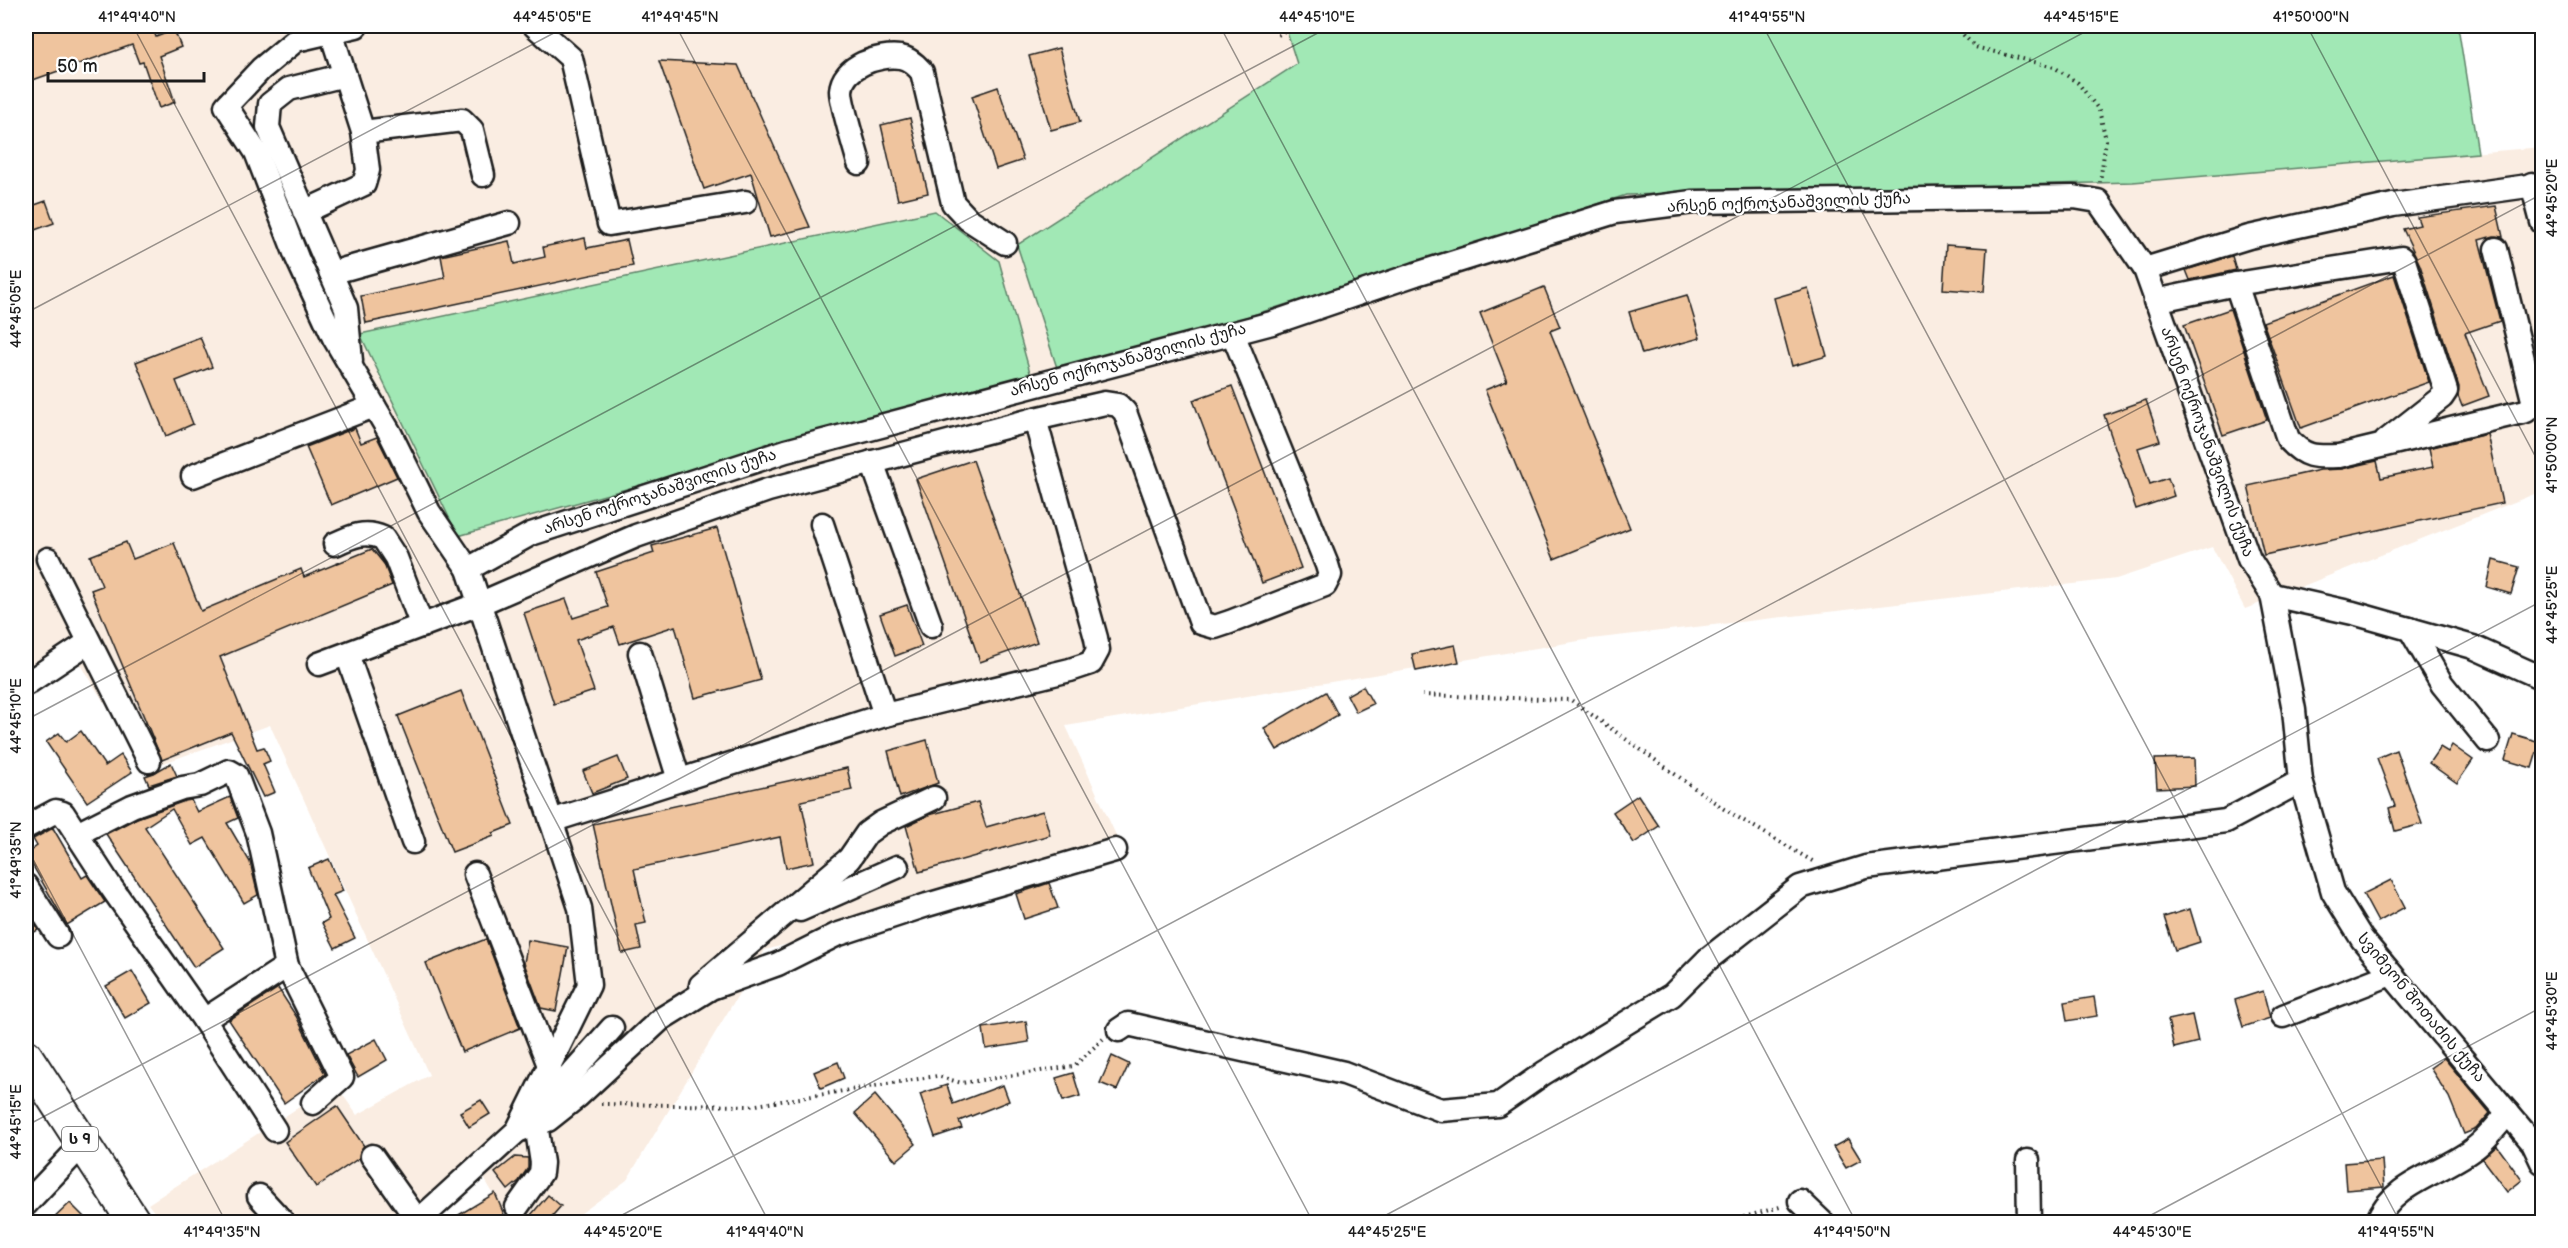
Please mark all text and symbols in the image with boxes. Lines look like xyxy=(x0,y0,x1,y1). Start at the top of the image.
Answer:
text: 41°49'40"N xyxy=(98,8,176,27)
text: 44°45'05"E xyxy=(513,8,591,27)
text: 41°49'45"N xyxy=(641,8,719,27)
text: 44°45'10"E xyxy=(1279,8,1355,27)
text: 41°49'55"N xyxy=(1728,8,1806,27)
text: 44°45'15"E xyxy=(2043,8,2119,27)
text: 41°50'00"N xyxy=(2272,8,2350,27)
scale bar xyxy=(48,45,204,83)
text: 50 m xyxy=(57,56,98,77)
text: 44°45'20"E xyxy=(2543,158,2562,237)
street label: არსენ ოქროჯანაშვილის ქუჩა xyxy=(1667,189,1911,217)
text: 44°45'05"E xyxy=(7,270,26,348)
street label: არსენ ოქროჯანაშვილის ქუჩა xyxy=(1008,319,1248,401)
street label: არსენ ოქროჯანაშვილის ქუჩა xyxy=(2156,324,2258,560)
text: 41°50'00"N xyxy=(2543,416,2562,494)
street label: არსენ ოქროჯანაშვილის ქუჩა xyxy=(541,445,779,539)
text: 44°45'25"E xyxy=(2543,566,2562,644)
text: 44°45'10"E xyxy=(7,678,26,754)
text: 41°49'35"N xyxy=(7,821,26,899)
street label: სვიმეონ შოთაძის ქუჩა xyxy=(2353,930,2489,1086)
text: 44°45'30"E xyxy=(2543,971,2562,1051)
text: 44°45'15"E xyxy=(7,1084,26,1160)
road number: ს 9 xyxy=(62,1127,98,1151)
text: 41°49'35"N xyxy=(183,1223,261,1242)
text: 44°45'20"E xyxy=(584,1223,663,1242)
text: 41°49'40"N xyxy=(726,1223,804,1242)
text: 44°45'25"E xyxy=(1348,1223,1426,1242)
text: 41°49'50"N xyxy=(1813,1223,1891,1242)
text: 44°45'30"E xyxy=(2112,1223,2192,1242)
text: 41°49'55"N xyxy=(2357,1223,2435,1242)

